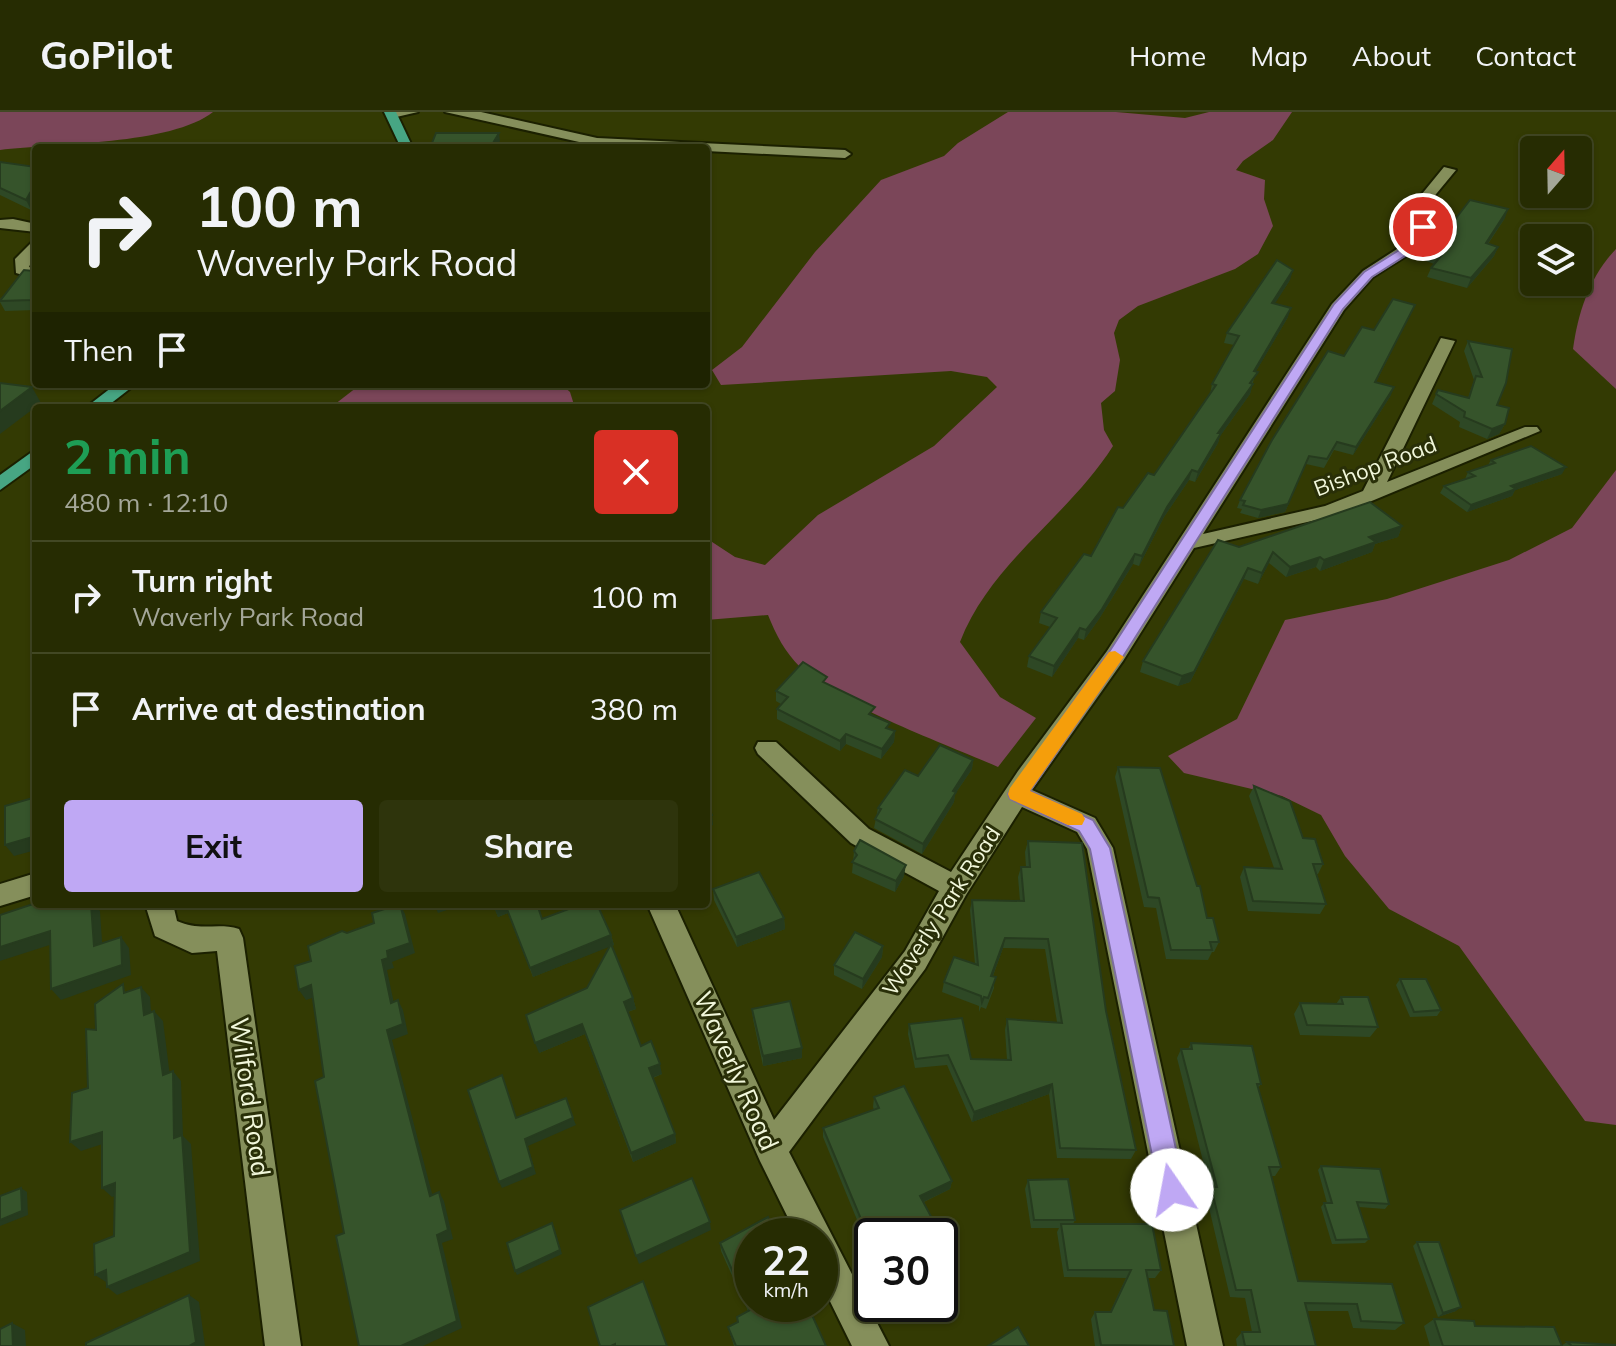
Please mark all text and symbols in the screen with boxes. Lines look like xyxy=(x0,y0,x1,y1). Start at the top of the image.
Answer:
text: GoPilot xyxy=(40,31,172,79)
text: Home xyxy=(1129,38,1206,73)
text: Map xyxy=(1250,38,1308,73)
text: About xyxy=(1352,38,1431,73)
text: Contact xyxy=(1475,38,1576,73)
north arrow xyxy=(1520,136,1592,208)
map controls xyxy=(1520,136,1592,296)
text: 100 m xyxy=(196,171,363,241)
icon: right xyxy=(64,176,168,280)
pin xyxy=(1389,193,1457,261)
icon: arrive xyxy=(1401,205,1445,249)
button: layers xyxy=(1520,224,1592,296)
text: Waverly Park Road xyxy=(196,240,517,285)
icon: arrive xyxy=(150,328,194,372)
text: Then xyxy=(64,331,134,369)
text: 2 min xyxy=(64,426,191,486)
button: close xyxy=(594,430,678,514)
street label: Bishop Road xyxy=(1310,430,1440,502)
text: 480 m · 12:10 xyxy=(64,486,228,519)
text: Turn right xyxy=(132,562,272,600)
icon: right xyxy=(64,575,108,619)
text: 100 m xyxy=(590,578,678,616)
text: Waverly Park Road xyxy=(132,600,364,633)
icon: arrive xyxy=(64,687,108,731)
text: Arrive at destination xyxy=(132,690,426,728)
text: 380 m xyxy=(590,690,678,728)
button: Exit xyxy=(64,800,363,892)
button: Share xyxy=(379,800,678,892)
street label: Waverly Park Road xyxy=(876,821,1006,1001)
street label: Waverly Road xyxy=(687,986,786,1155)
street label: Wilford Road xyxy=(223,1015,278,1178)
position arrow xyxy=(1130,1148,1214,1232)
speed limit sign: 30 xyxy=(854,1218,958,1322)
text: 22 xyxy=(762,1235,810,1285)
text: km/h xyxy=(763,1277,809,1302)

